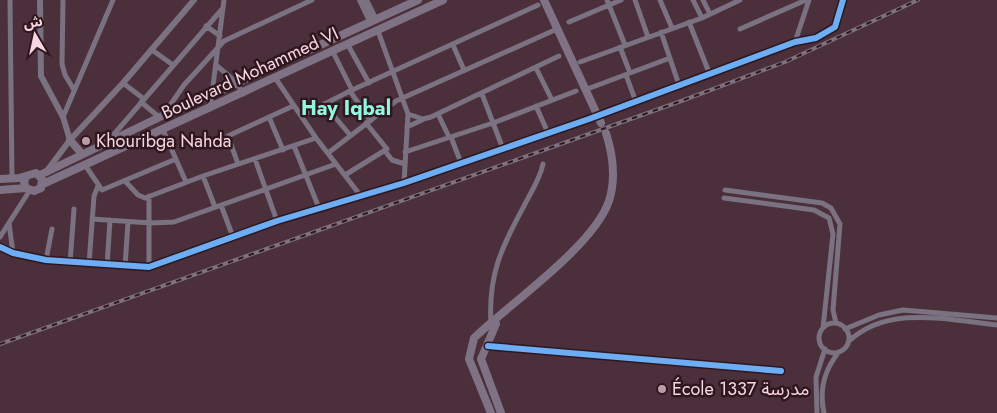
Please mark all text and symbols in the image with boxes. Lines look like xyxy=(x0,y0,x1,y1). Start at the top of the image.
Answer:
north arrow xyxy=(10,10,60,60)
text: ش xyxy=(22,11,44,34)
street label: Boulevard Mohammed VI xyxy=(157,20,343,126)
district label: Hay Iqbal xyxy=(301,94,391,123)
place label: Khouribga Nahda xyxy=(96,128,231,154)
marker: Khouribga Nahda xyxy=(80,135,92,147)
place label: École مدرسة 1337 xyxy=(672,376,809,402)
marker: École مدرسة 1337 xyxy=(656,383,668,395)

